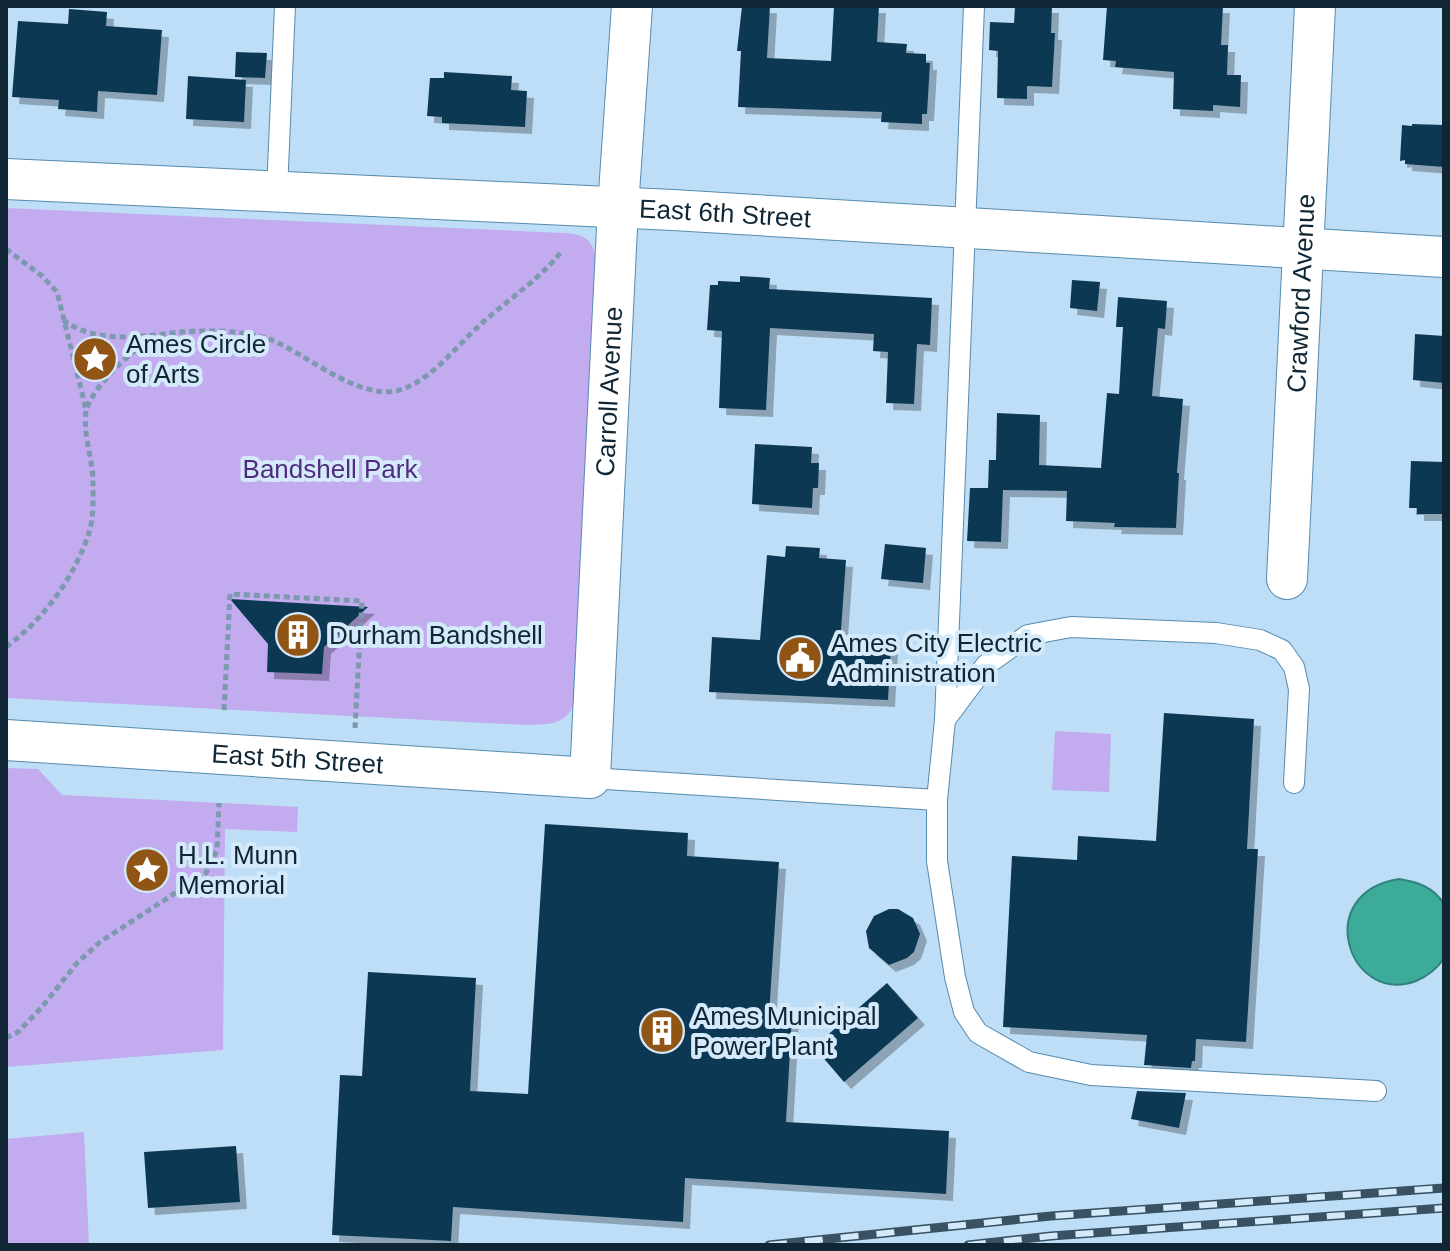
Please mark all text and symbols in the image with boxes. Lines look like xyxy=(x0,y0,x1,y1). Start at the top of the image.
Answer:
street label: East 6th Street xyxy=(639,193,813,233)
street label: Crawford Avenue xyxy=(1281,193,1321,394)
street label: Carroll Avenue xyxy=(590,306,628,477)
place label: Ames Circle of Arts xyxy=(126,329,266,389)
place icon: Ames Circle of Arts xyxy=(71,335,119,383)
park label: Bandshell Park xyxy=(243,454,418,484)
building icon: Durham Bandshell xyxy=(274,611,322,659)
place label: Durham Bandshell xyxy=(329,620,543,650)
place label: Ames City Electric Administration xyxy=(831,628,1042,688)
public building icon: Ames City Electric Administration xyxy=(776,634,824,682)
street label: East 5th Street xyxy=(211,738,385,780)
place label: H.L. Munn Memorial xyxy=(178,840,298,900)
place icon: H.L. Munn Memorial xyxy=(123,846,171,894)
place label: Ames Municipal Power Plant xyxy=(693,1001,877,1061)
building icon: Ames Municipal Power Plant xyxy=(638,1007,686,1055)

